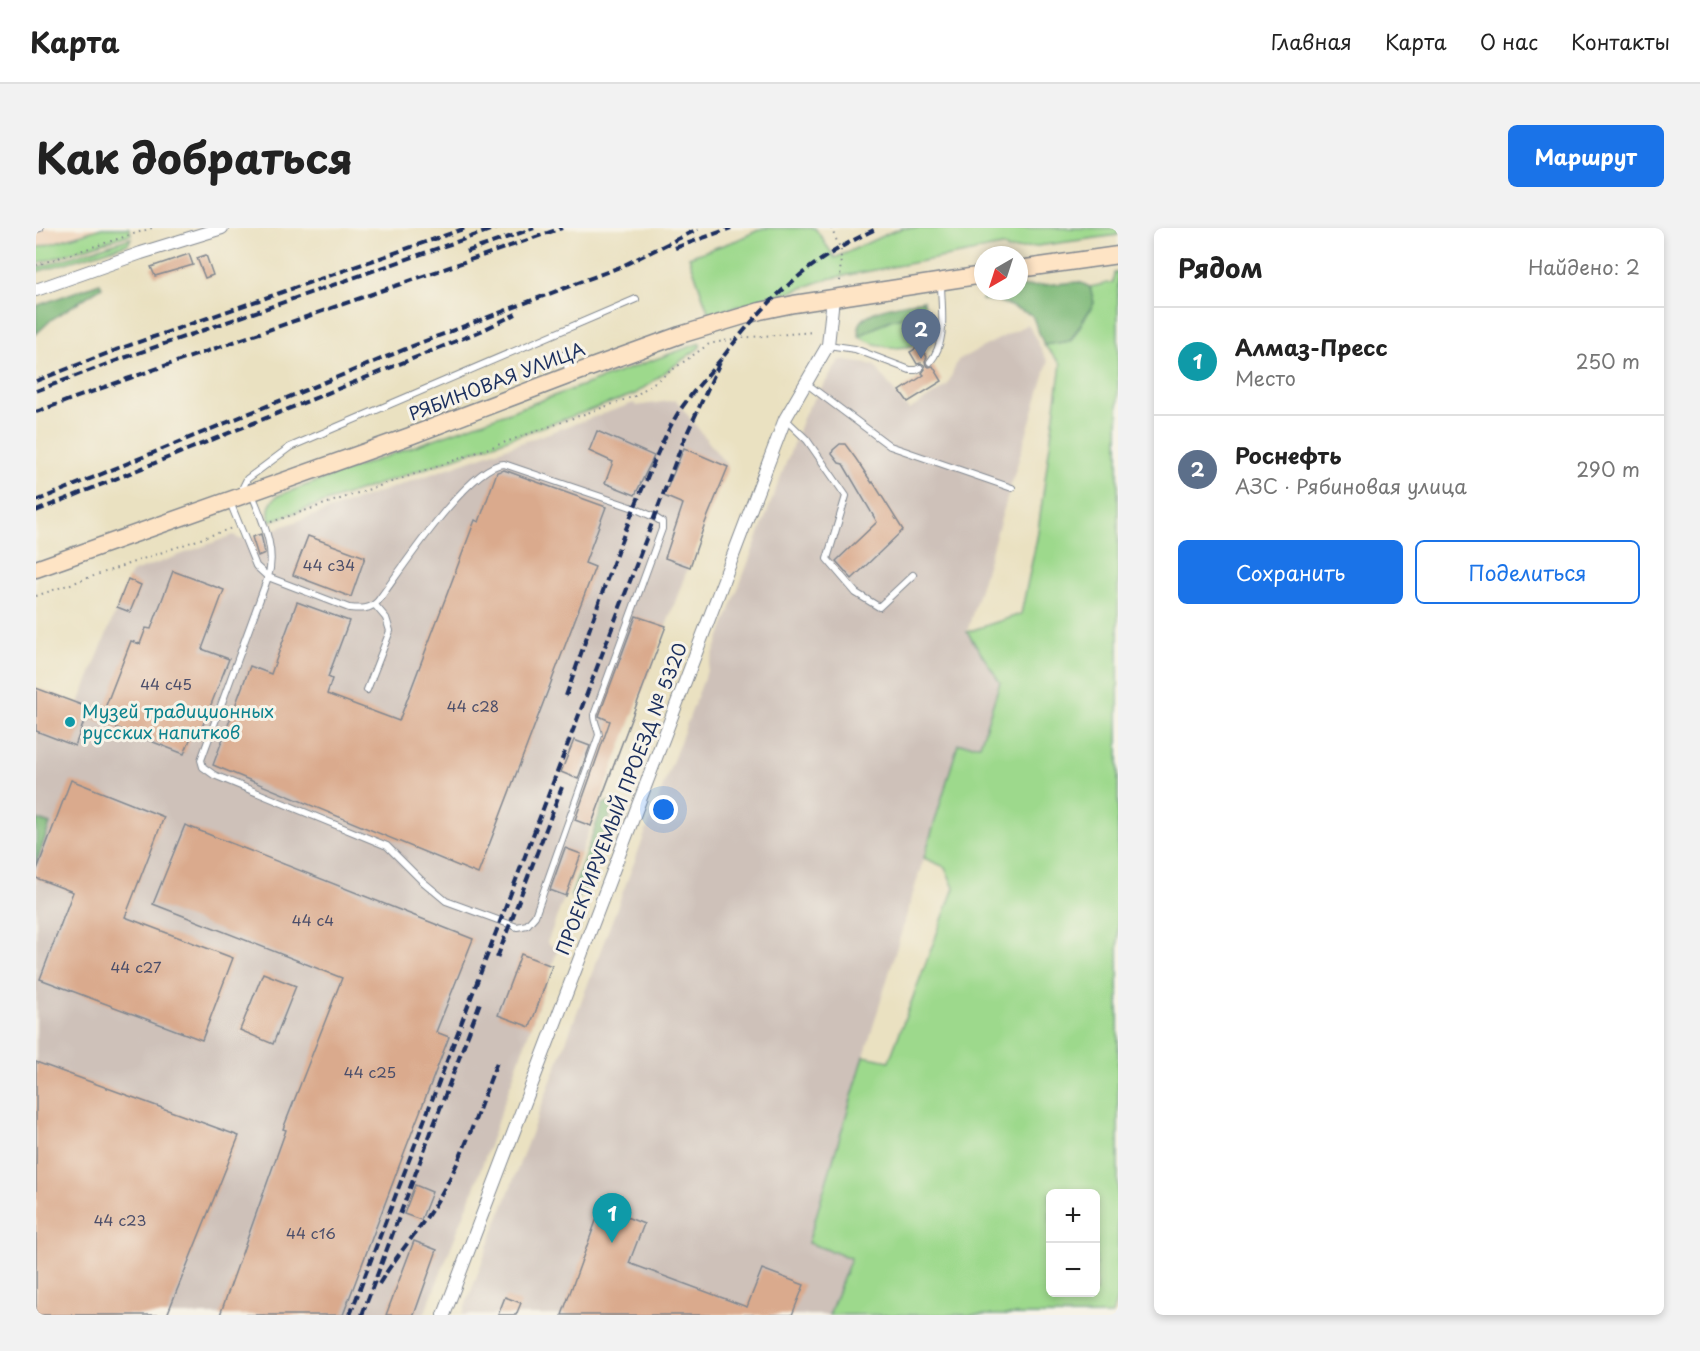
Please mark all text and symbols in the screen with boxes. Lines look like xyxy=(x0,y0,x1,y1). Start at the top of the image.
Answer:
text: Карта xyxy=(30,20,120,63)
text: Главная xyxy=(1271,25,1352,57)
text: Карта xyxy=(1385,25,1447,57)
text: О нас xyxy=(1480,25,1538,57)
text: Контакты xyxy=(1571,25,1670,57)
text: Как добраться xyxy=(36,125,353,188)
button: Маршрут xyxy=(1508,125,1664,187)
north arrow xyxy=(974,246,1028,300)
text: Рядом xyxy=(1178,248,1263,287)
text: Найдено: 2 xyxy=(1528,252,1640,282)
pin: 2 xyxy=(902,310,940,359)
text: Алмаз-Пресс xyxy=(1235,330,1388,363)
street label: РЯБИНОВАЯ УЛИЦА xyxy=(404,334,589,427)
text: 1 xyxy=(1193,346,1202,376)
text: 250 m xyxy=(1576,346,1640,376)
text: Место xyxy=(1235,363,1296,393)
text: Роснефть xyxy=(1235,438,1342,471)
text: 2 xyxy=(1190,454,1205,484)
text: 290 m xyxy=(1576,454,1640,484)
text: АЗС · Рябиновая улица xyxy=(1235,471,1467,501)
button: Сохранить xyxy=(1178,540,1403,604)
button: Поделиться xyxy=(1415,540,1640,604)
house number: 44 с34 xyxy=(303,553,355,576)
street label: ПРОЕКТИРУЕМЫЙ ПРОЕЗД № 5320 xyxy=(548,639,693,958)
house number: 44 с45 xyxy=(140,672,192,695)
house number: 44 с28 xyxy=(447,694,499,717)
place label: Музей традиционных русских напитков xyxy=(82,697,274,745)
marker: Музей традиционных русских напитков xyxy=(63,715,77,729)
your location xyxy=(649,795,678,824)
house number: 44 с4 xyxy=(292,908,334,931)
house number: 44 с27 xyxy=(110,955,162,978)
house number: 44 с25 xyxy=(344,1060,396,1083)
map controls xyxy=(1046,1189,1100,1297)
button: + xyxy=(1046,1189,1100,1243)
pin: 1 xyxy=(592,1194,632,1243)
house number: 44 с23 xyxy=(94,1208,146,1231)
house number: 44 с16 xyxy=(286,1221,336,1244)
button: − xyxy=(1046,1243,1100,1297)

